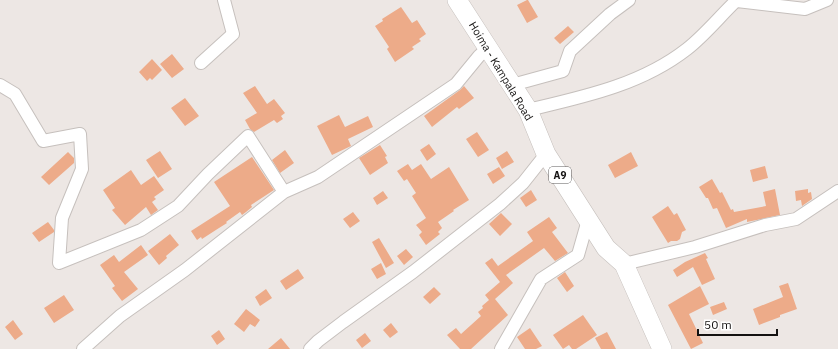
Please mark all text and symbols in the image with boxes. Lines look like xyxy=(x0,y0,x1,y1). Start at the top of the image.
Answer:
street label: Hoima - Kampala Road xyxy=(466,19,536,123)
road number: A9 xyxy=(549,167,571,183)
scale bar xyxy=(698,311,777,337)
text: 50 m xyxy=(704,317,732,332)

